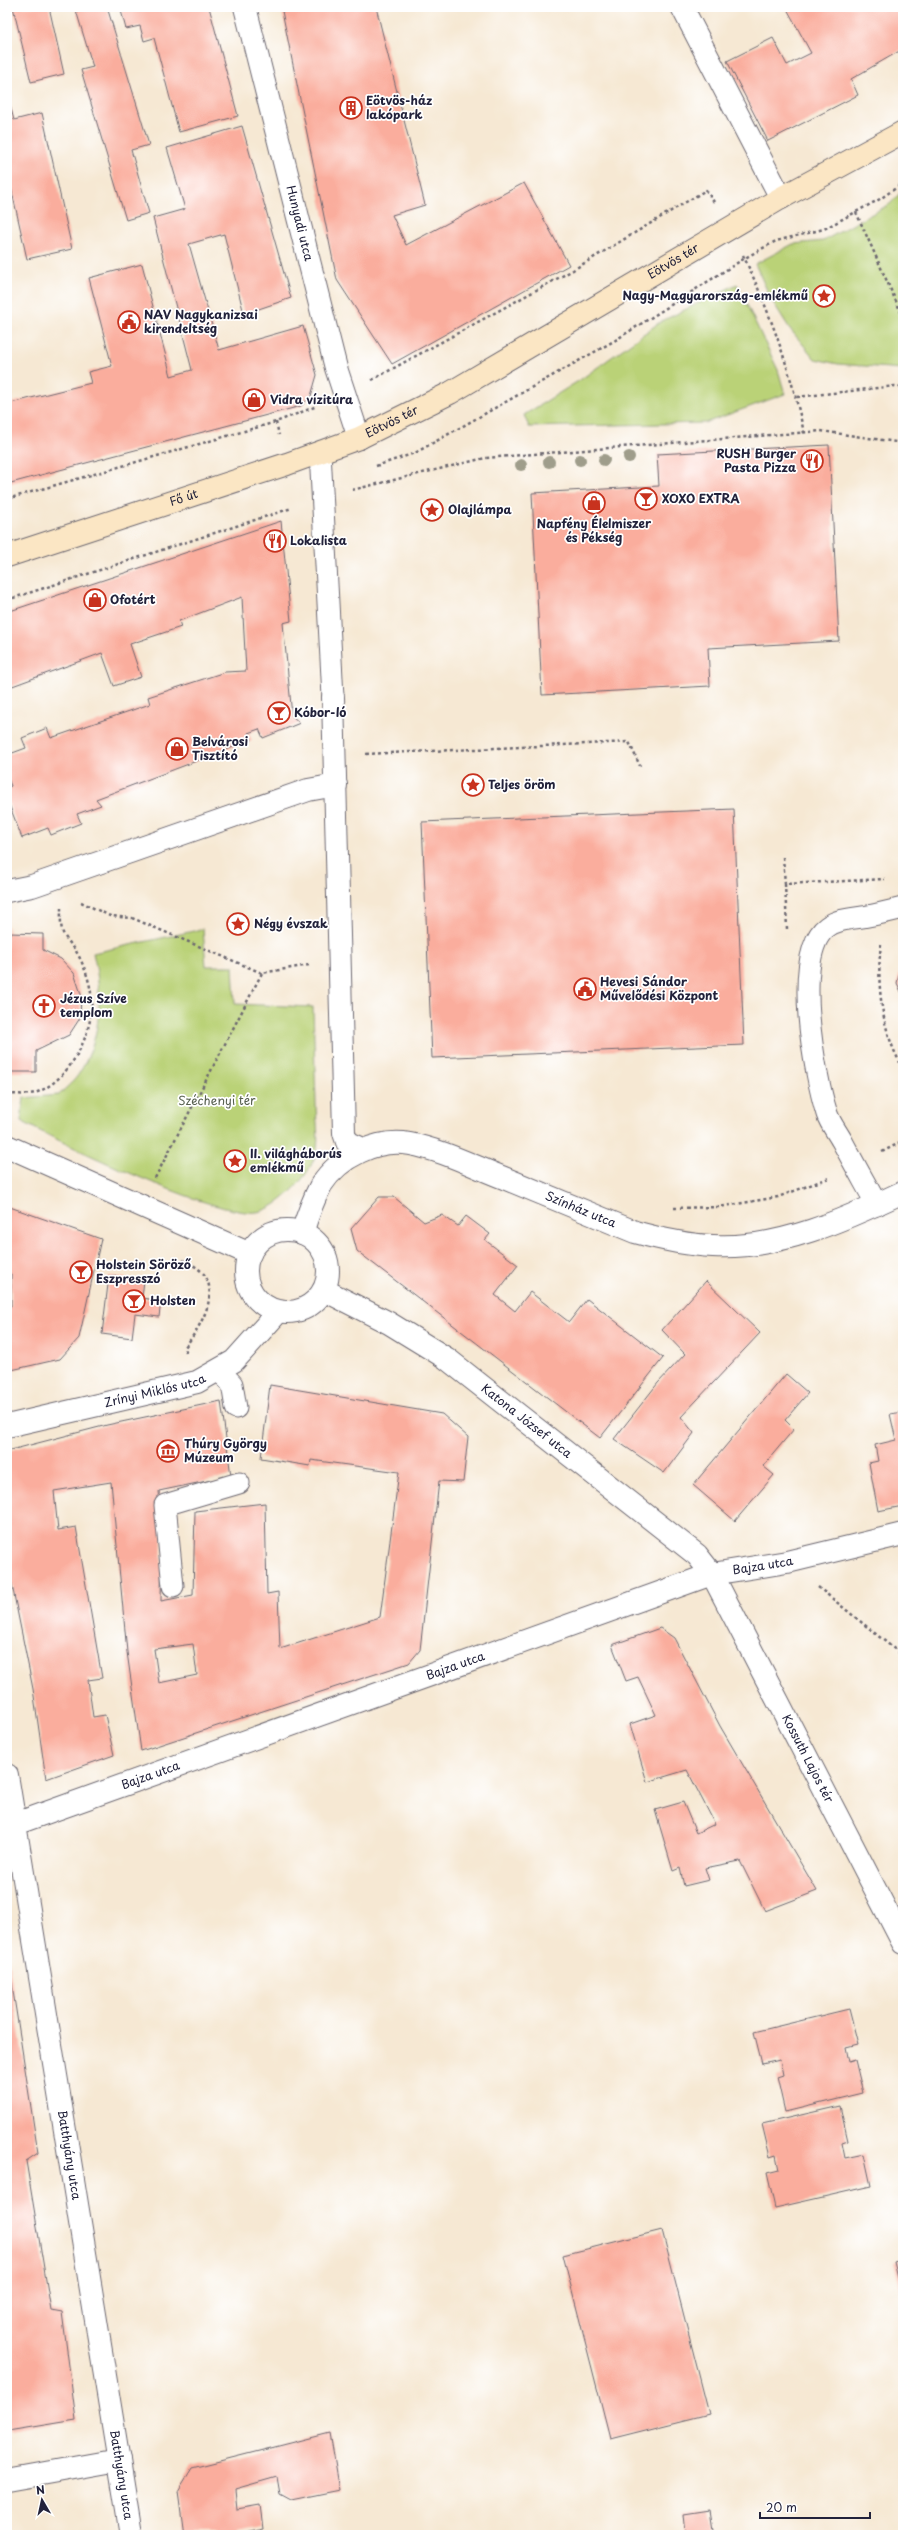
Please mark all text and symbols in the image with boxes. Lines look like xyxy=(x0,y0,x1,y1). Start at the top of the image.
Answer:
place label: Eötvös-ház lakópark xyxy=(366,91,432,123)
building icon: Eötvös-ház lakópark xyxy=(338,95,364,121)
street label: Hunyadi utca xyxy=(282,183,319,263)
street label: Eötvös tér xyxy=(644,238,702,283)
place icon: Nagy-Magyarország-emlékmű xyxy=(811,283,837,309)
place label: Nagy-Magyarország-emlékmű xyxy=(622,286,808,304)
place label: NAV Nagykanizsai kirendeltség xyxy=(144,305,258,337)
public building icon: NAV Nagykanizsai kirendeltség xyxy=(116,309,142,335)
shop icon: Vidra vízitúra xyxy=(241,387,267,413)
place label: Vidra vízitúra xyxy=(270,390,354,408)
street label: Eötvös tér xyxy=(362,400,421,442)
place label: RUSH Burger Pasta Pizza xyxy=(716,444,797,476)
restaurant icon: RUSH Burger Pasta Pizza xyxy=(799,448,825,474)
street label: Fő út xyxy=(167,484,200,510)
bar icon: XOXO EXTRA xyxy=(633,486,659,512)
place label: XOXO EXTRA xyxy=(662,489,740,507)
shop icon: Napfény Élelmiszer és Pékség xyxy=(581,490,607,516)
place icon: Olajlámpa xyxy=(419,497,445,523)
place label: Olajlámpa xyxy=(448,500,513,518)
place label: Napfény Élelmiszer és Pékség xyxy=(537,514,652,546)
restaurant icon: Lokalista xyxy=(262,528,288,554)
place label: Lokalista xyxy=(290,531,347,549)
shop icon: Ofotért xyxy=(82,587,108,613)
place label: Ofotért xyxy=(110,590,156,608)
bar icon: Kóbor-ló xyxy=(266,700,292,726)
place label: Kóbor-ló xyxy=(294,703,346,721)
place label: Belvárosi Tisztító xyxy=(192,732,248,764)
shop icon: Belvárosi Tisztító xyxy=(164,736,190,762)
place icon: Teljes öröm xyxy=(460,772,486,798)
place label: Teljes öröm xyxy=(488,775,555,793)
place icon: Négy évszak xyxy=(225,911,251,937)
place label: Négy évszak xyxy=(254,914,328,932)
place label: Hevesi Sándor Művelődési Központ xyxy=(600,972,718,1004)
public building icon: Hevesi Sándor Művelődési Központ xyxy=(572,976,598,1002)
place label: Jézus Szíve templom xyxy=(60,989,127,1021)
church icon: Jézus Szíve templom xyxy=(31,993,57,1019)
park label: Széchenyi tér xyxy=(178,1091,256,1109)
place label: II. világháborús emlékmű xyxy=(250,1144,342,1176)
place icon: II. világháborús emlékmű xyxy=(222,1148,248,1174)
street label: Színház utca xyxy=(543,1186,620,1232)
place label: Holstein Söröző Eszpresszó xyxy=(96,1255,191,1287)
bar icon: Holstein Söröző Eszpresszó xyxy=(68,1259,94,1285)
bar icon: Holsten xyxy=(121,1288,147,1314)
place label: Holsten xyxy=(150,1291,196,1309)
street label: Zrínyi Miklós utca xyxy=(102,1369,209,1411)
street label: Katona József utca xyxy=(478,1379,577,1462)
place label: Thúry György Múzeum xyxy=(184,1434,267,1466)
museum icon: Thúry György Múzeum xyxy=(155,1438,181,1464)
street label: Bajza utca xyxy=(731,1551,795,1579)
street label: Bajza utca xyxy=(423,1646,487,1684)
street label: Kossuth Lajos tér xyxy=(778,1711,839,1806)
street label: Bajza utca xyxy=(118,1755,182,1793)
street label: Batthyány utca xyxy=(54,2109,86,2201)
street label: Batthyány utca xyxy=(106,2428,138,2521)
north arrow xyxy=(22,2480,62,2520)
text: N xyxy=(35,2481,46,2499)
scale bar xyxy=(760,2494,870,2520)
text: 20 m xyxy=(766,2498,797,2516)

